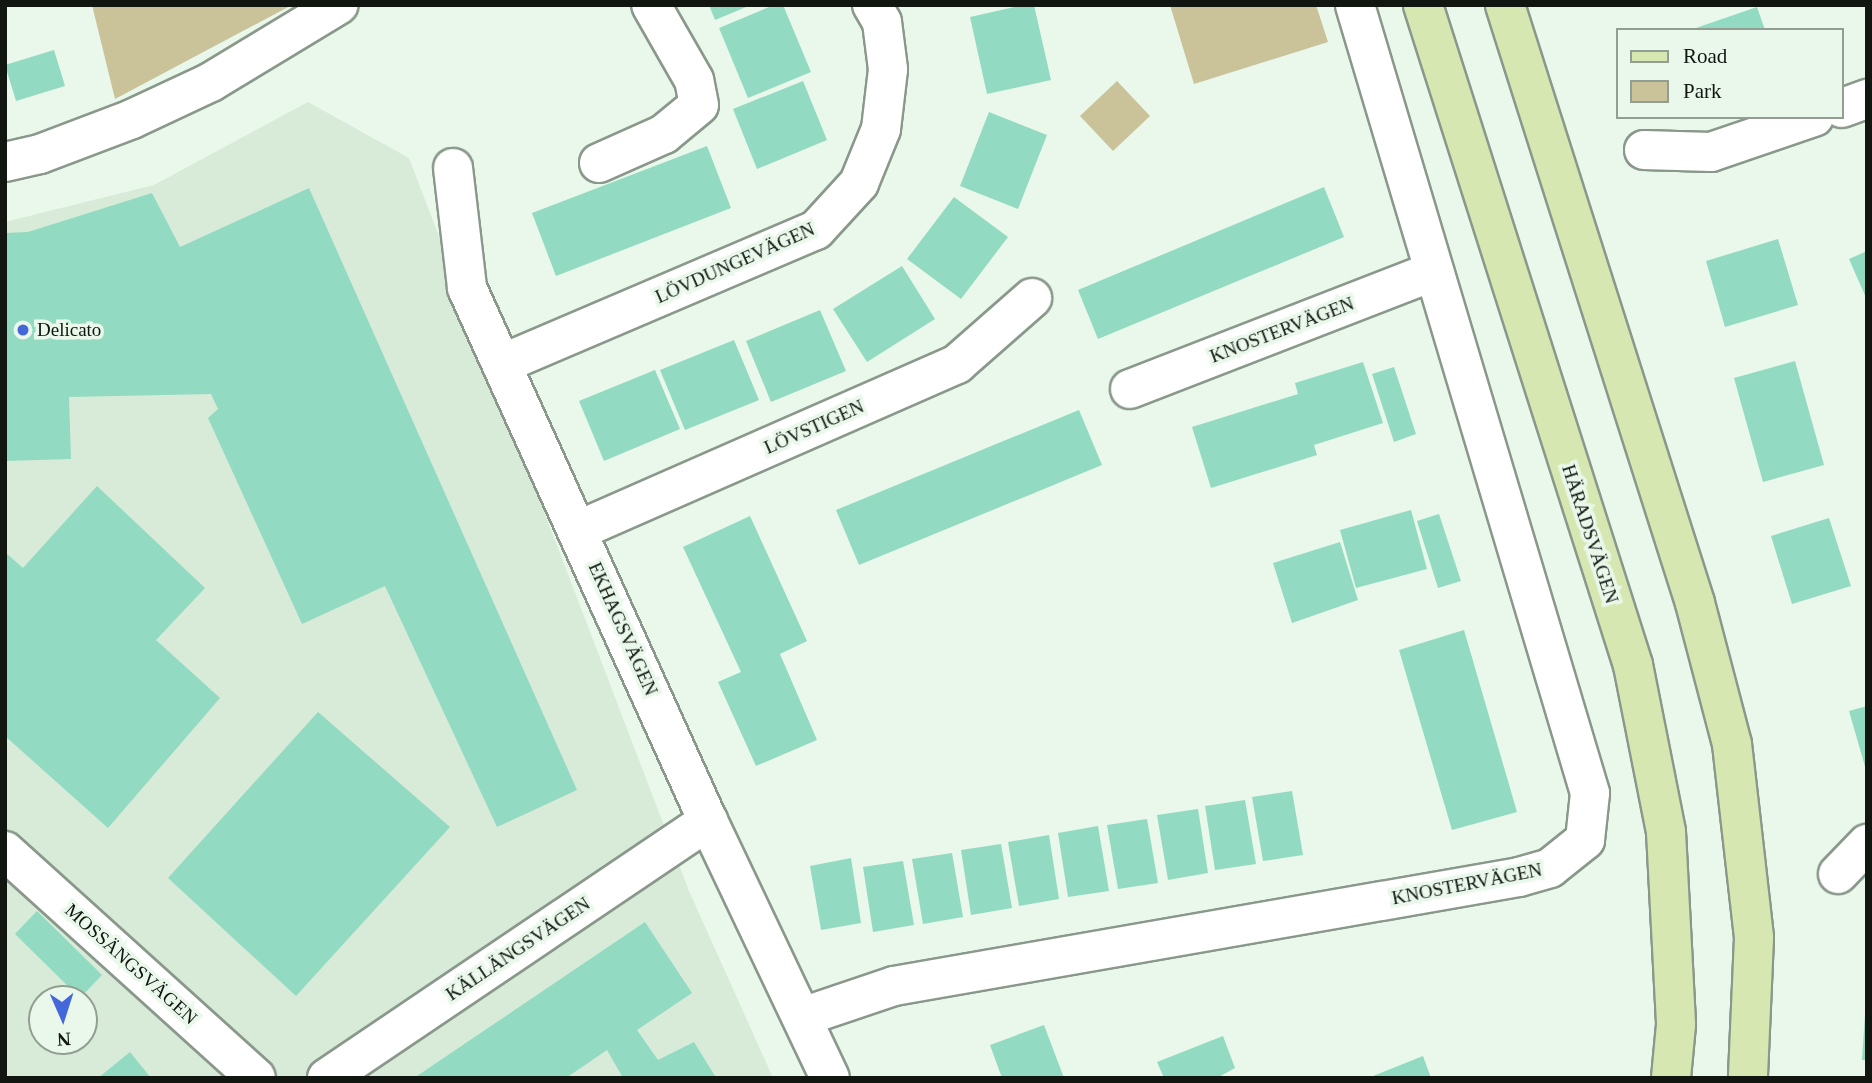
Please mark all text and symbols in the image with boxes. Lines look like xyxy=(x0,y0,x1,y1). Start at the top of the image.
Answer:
legend xyxy=(1616,28,1844,119)
text: Road xyxy=(1683,44,1727,68)
text: Park xyxy=(1683,79,1722,103)
street label: LÖVDUNGEVÄGEN xyxy=(652,218,818,308)
street label: KNOSTERVÄGEN xyxy=(1207,292,1357,368)
place label: Delicato xyxy=(37,319,101,341)
marker: Delicato xyxy=(15,322,31,338)
street label: LÖVSTIGEN xyxy=(761,395,867,459)
street label: HÄRADSVÄGEN xyxy=(1557,462,1623,606)
street label: EKHAGSVÄGEN xyxy=(583,559,663,699)
street label: KNOSTERVÄGEN xyxy=(1390,858,1544,910)
street label: KÄLLÄNGSVÄGEN xyxy=(442,892,594,1006)
street label: MOSSÄNGSVÄGEN xyxy=(60,899,202,1029)
north arrow xyxy=(28,985,98,1055)
text: N xyxy=(57,1029,71,1050)

